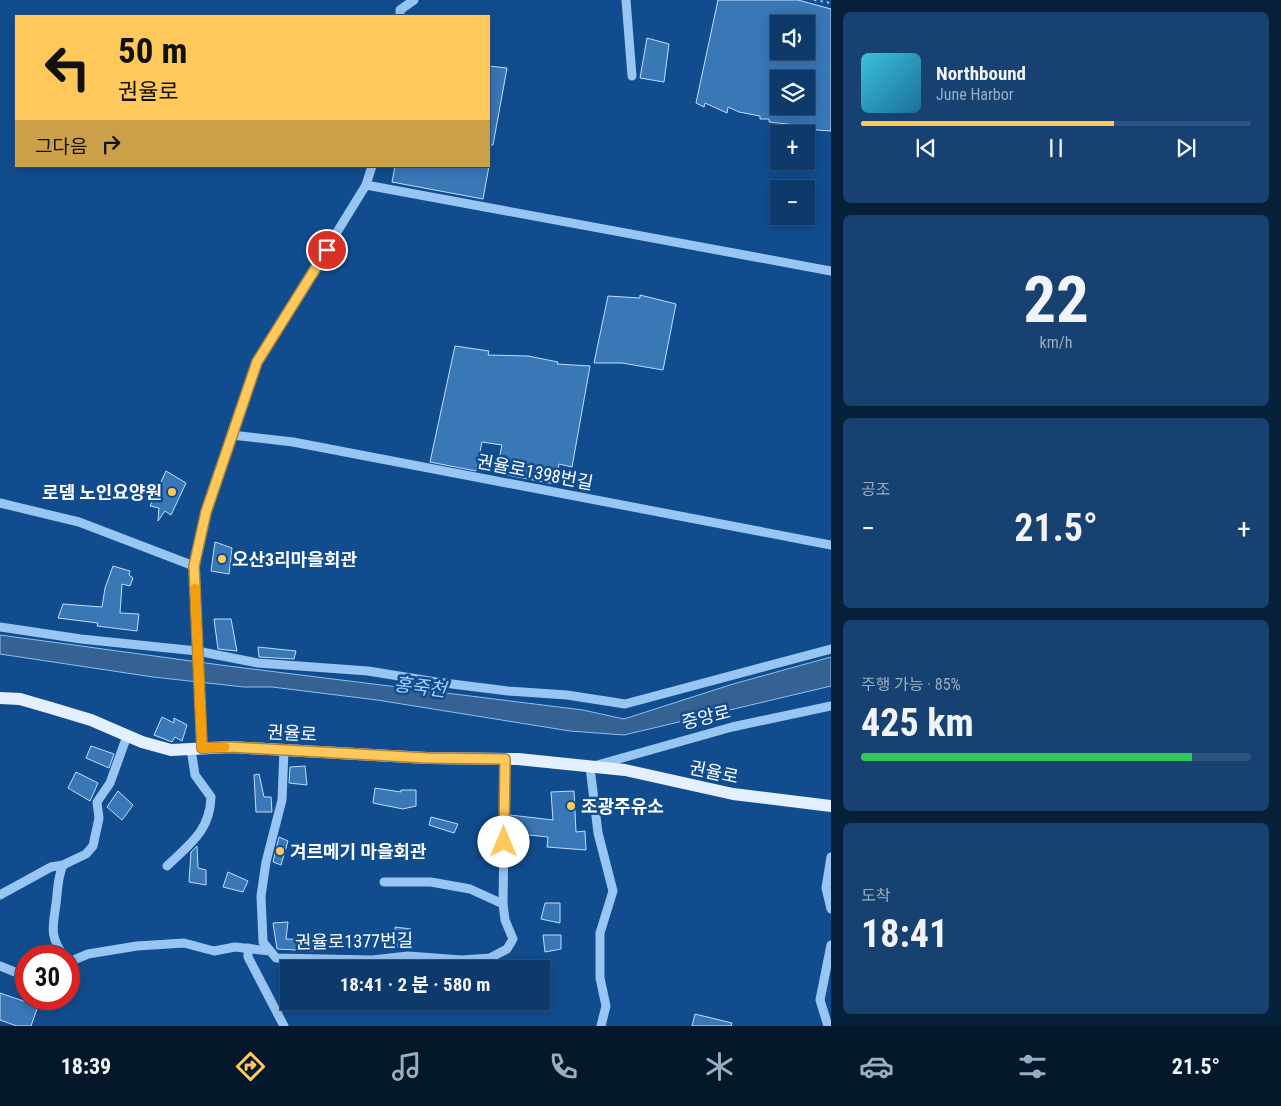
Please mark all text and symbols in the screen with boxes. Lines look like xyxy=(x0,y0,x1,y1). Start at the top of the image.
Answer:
map controls xyxy=(770,15,815,225)
button: sound xyxy=(770,15,815,60)
text: 50 m xyxy=(118,31,187,72)
icon: left xyxy=(35,35,100,100)
text: Northbound xyxy=(936,62,1026,85)
button: layers xyxy=(770,70,815,115)
text: 권율로 xyxy=(118,79,179,104)
text: June Harbor xyxy=(936,85,1014,104)
button: + xyxy=(770,125,815,170)
icon: right xyxy=(97,130,125,158)
icon: previous xyxy=(912,134,940,162)
icon: pause xyxy=(1042,134,1070,162)
icon: next xyxy=(1172,134,1200,162)
text: 그다음 xyxy=(35,135,87,158)
button: − xyxy=(770,180,815,225)
pin xyxy=(306,229,348,271)
icon: arrive xyxy=(313,236,341,264)
text: 22 xyxy=(1023,262,1089,338)
text: km/h xyxy=(1040,333,1072,352)
street label: 권율로1398번길 xyxy=(475,450,595,494)
text: 공조 xyxy=(861,480,890,499)
place label: 로뎀 노인요양원 xyxy=(42,482,162,503)
marker: 로뎀 노인요양원 xyxy=(166,486,178,498)
text: 21.5° xyxy=(1014,506,1098,550)
text: − xyxy=(861,512,875,545)
text: + xyxy=(1237,512,1251,545)
place label: 오산3리마을회관 xyxy=(232,549,357,570)
marker: 오산3리마을회관 xyxy=(216,553,228,565)
water label: 홍죽천 xyxy=(393,672,449,702)
text: 주행 가능 · 85% xyxy=(861,675,961,694)
street label: 중앙로 xyxy=(679,701,733,733)
text: 425 km xyxy=(861,701,974,745)
street label: 권율로 xyxy=(267,721,317,745)
street label: 권율로 xyxy=(688,757,740,787)
place label: 조광주유소 xyxy=(581,796,664,817)
marker: 조광주유소 xyxy=(565,800,577,812)
position arrow xyxy=(477,815,529,867)
place label: 겨르메기 마을회관 xyxy=(290,841,427,862)
marker: 겨르메기 마을회관 xyxy=(274,845,286,857)
text: 도착 xyxy=(861,886,890,905)
text: 18:41 xyxy=(861,912,948,956)
street label: 권율로1377번길 xyxy=(295,929,413,953)
speed limit sign: 30 xyxy=(15,945,80,1010)
text: 18:41 · 2 분 · 580 m xyxy=(340,973,490,996)
icon: directions xyxy=(233,1049,268,1084)
icon: music xyxy=(389,1049,424,1084)
icon: phone xyxy=(546,1049,581,1084)
icon: climate xyxy=(702,1049,737,1084)
icon: car xyxy=(859,1049,894,1084)
icon: filters xyxy=(1015,1049,1050,1084)
text: 18:39 xyxy=(61,1054,111,1079)
text: 21.5° xyxy=(1172,1054,1220,1079)

